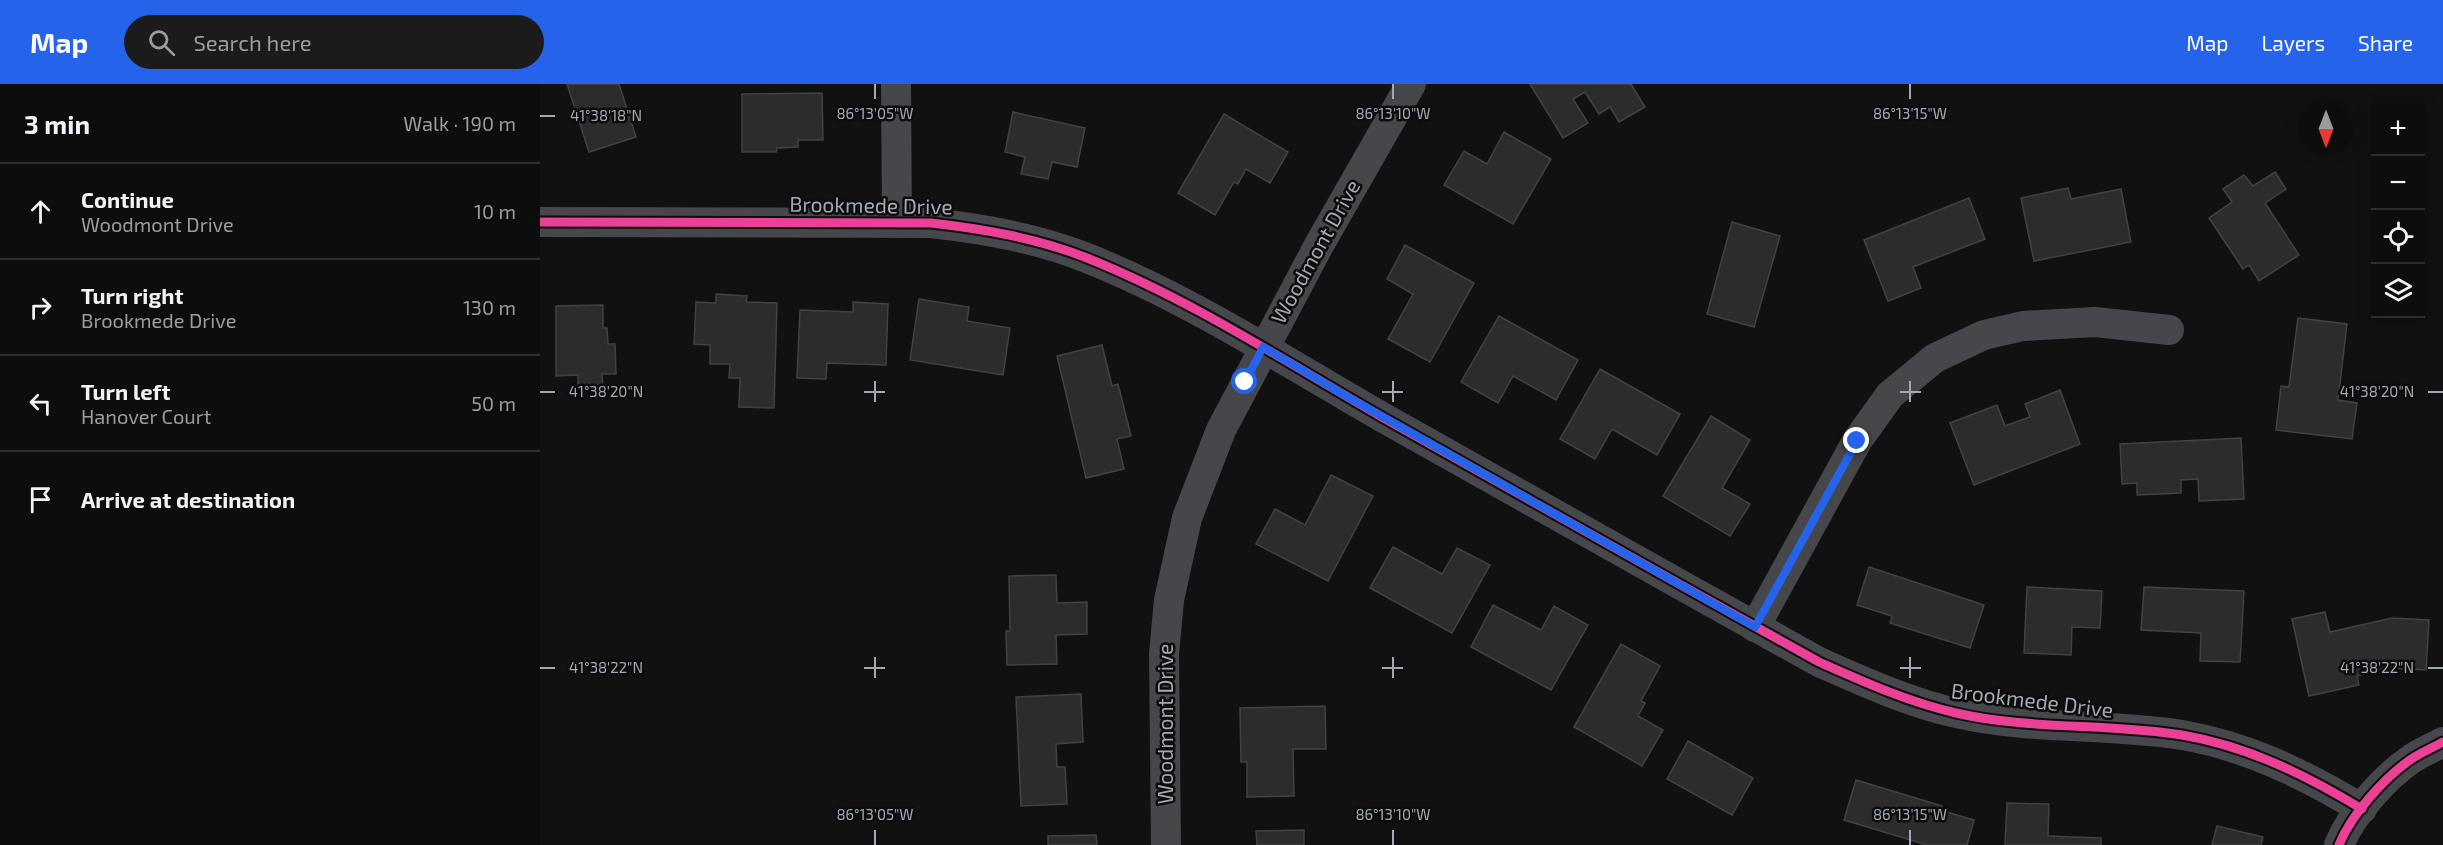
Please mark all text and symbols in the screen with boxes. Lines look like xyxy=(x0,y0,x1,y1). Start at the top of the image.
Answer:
search box xyxy=(124,15,544,69)
text: Map xyxy=(30,25,88,59)
icon: search xyxy=(145,26,178,59)
text: Search here xyxy=(193,29,312,55)
text: Map xyxy=(2186,30,2228,55)
text: Layers xyxy=(2261,30,2325,55)
text: Share xyxy=(2358,30,2413,55)
north arrow xyxy=(2299,102,2353,156)
map controls xyxy=(2371,102,2425,318)
button: + xyxy=(2371,102,2425,156)
text: 86°13'05"W xyxy=(836,104,914,122)
text: 86°13'10"W xyxy=(1355,104,1431,122)
text: 86°13'15"W xyxy=(1873,104,1947,122)
text: 41°38'18"N xyxy=(570,106,642,124)
text: 3 min xyxy=(24,108,90,139)
text: Walk · 190 m xyxy=(403,111,516,135)
button: − xyxy=(2371,156,2425,210)
street label: Woodmont Drive xyxy=(1265,175,1365,328)
text: Continue xyxy=(81,186,174,212)
street label: Brookmede Drive xyxy=(789,191,953,218)
icon: ahead xyxy=(24,195,57,228)
text: 10 m xyxy=(474,199,516,223)
button: locate xyxy=(2371,210,2425,264)
text: Woodmont Drive xyxy=(81,212,234,236)
button: layers xyxy=(2371,264,2425,318)
text: Turn right xyxy=(81,282,183,308)
icon: right xyxy=(24,291,57,324)
text: 130 m xyxy=(463,295,516,319)
text: Brookmede Drive xyxy=(81,308,236,332)
route start xyxy=(1231,368,1257,394)
text: Turn left xyxy=(81,378,170,404)
text: 41°38'20"N xyxy=(569,382,643,400)
text: 41°38'20"N xyxy=(2340,382,2414,400)
icon: left xyxy=(24,387,57,420)
text: 50 m xyxy=(471,391,516,415)
text: Hanover Court xyxy=(81,404,211,428)
route end xyxy=(1843,427,1869,453)
icon: arrive xyxy=(24,483,57,516)
text: Arrive at destination xyxy=(81,486,295,512)
street label: Woodmont Drive xyxy=(1152,644,1177,804)
text: 41°38'22"N xyxy=(569,658,643,676)
text: 41°38'22"N xyxy=(2340,658,2414,676)
street label: Brookmede Drive xyxy=(1950,677,2115,722)
text: 86°13'05"W xyxy=(836,805,914,823)
text: 86°13'10"W xyxy=(1355,805,1431,823)
text: 86°13'15"W xyxy=(1873,805,1947,823)

